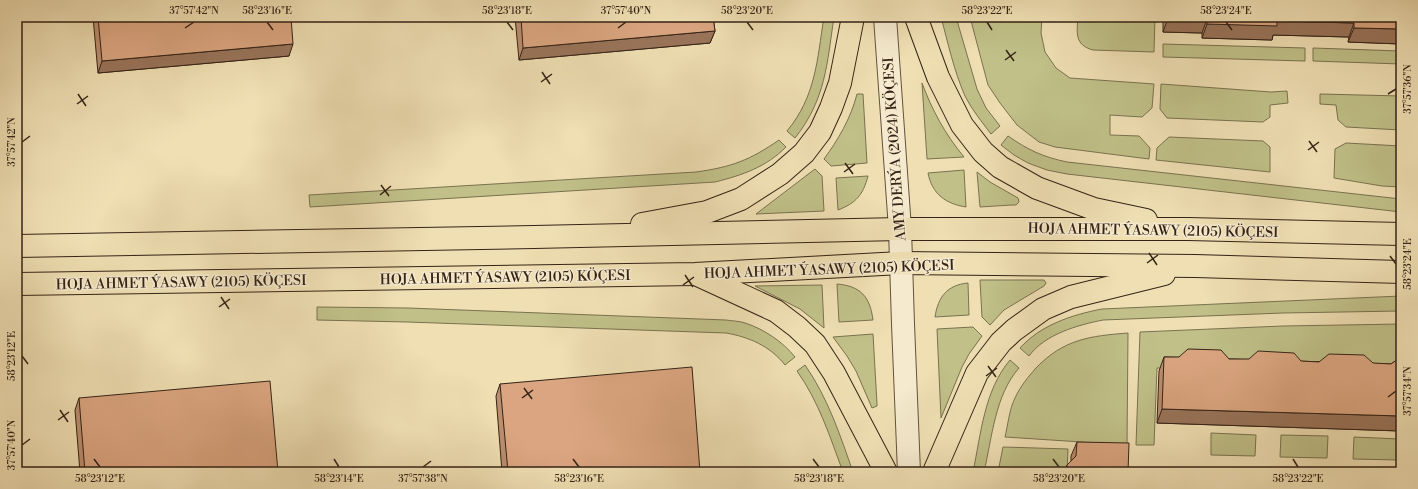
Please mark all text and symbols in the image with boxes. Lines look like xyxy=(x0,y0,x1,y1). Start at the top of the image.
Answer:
text: 37°57'42"N xyxy=(169,5,219,17)
text: 58°23'16"E xyxy=(242,5,292,17)
text: 58°23'18"E xyxy=(482,5,532,17)
text: 37°57'40"N xyxy=(601,5,652,17)
text: 58°23'20"E xyxy=(721,5,773,17)
text: 58°23'22"E xyxy=(962,5,1013,17)
text: 58°23'24"E xyxy=(1200,5,1252,17)
street label: AMY DERÝA (2024) KÖÇESI xyxy=(878,56,910,242)
text: 37°57'36"N xyxy=(1402,64,1414,114)
text: 37°57'42"N xyxy=(6,117,18,167)
street label: HOJA AHMET ÝASAWY (2105) KÖÇESI xyxy=(1027,218,1279,242)
text: 58°23'24"E xyxy=(1402,238,1414,290)
street label: HOJA AHMET ÝASAWY (2105) KÖÇESI xyxy=(703,255,955,283)
street label: HOJA AHMET ÝASAWY (2105) KÖÇESI xyxy=(379,265,631,289)
street label: HOJA AHMET ÝASAWY (2105) KÖÇESI xyxy=(55,270,307,294)
text: 58°23'12"E xyxy=(6,331,18,381)
text: 37°57'34"N xyxy=(1402,366,1414,416)
text: 37°57'40"N xyxy=(6,419,18,470)
text: 58°23'12"E xyxy=(75,473,125,485)
text: 58°23'14"E xyxy=(314,473,364,485)
text: 37°57'38"N xyxy=(398,473,448,485)
text: 58°23'16"E xyxy=(554,473,604,485)
text: 58°23'18"E xyxy=(794,473,844,485)
text: 58°23'20"E xyxy=(1033,473,1085,485)
text: 58°23'22"E xyxy=(1273,473,1324,485)

